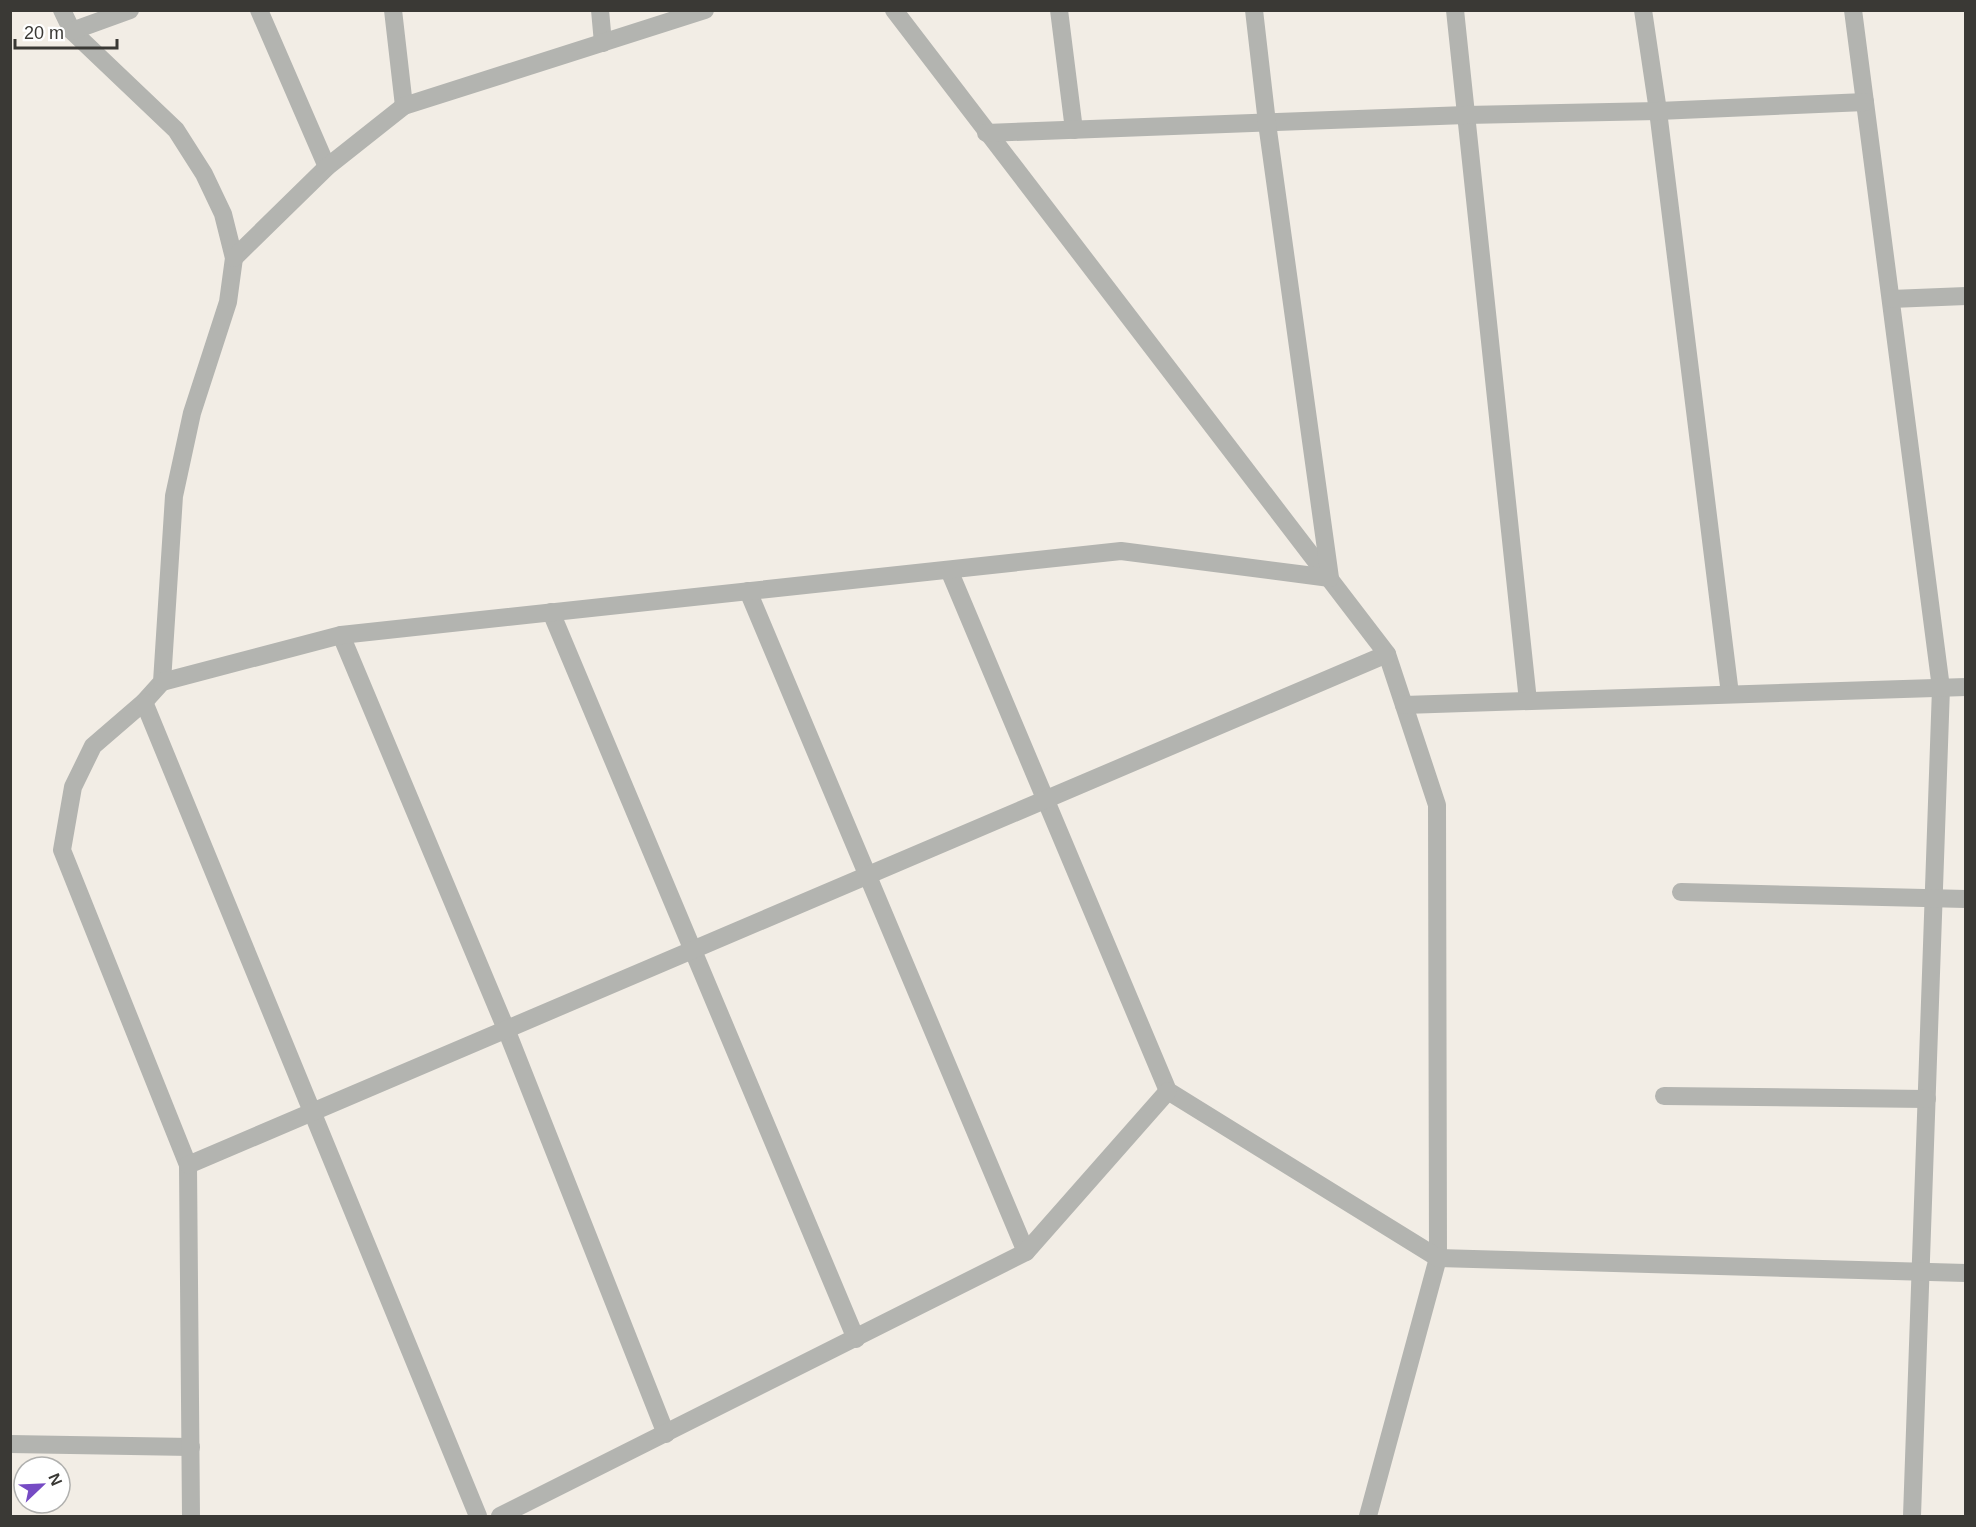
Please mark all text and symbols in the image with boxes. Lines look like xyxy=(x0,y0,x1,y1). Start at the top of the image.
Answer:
scale bar xyxy=(15,12,117,50)
text: 20 m xyxy=(24,23,64,43)
north arrow xyxy=(12,1455,72,1515)
text: N xyxy=(45,1471,65,1488)

